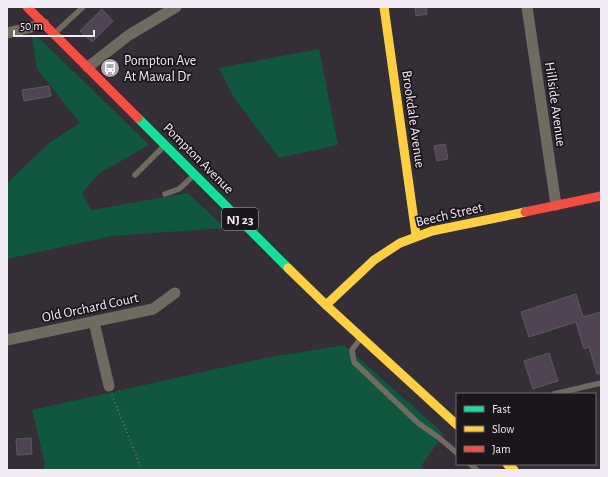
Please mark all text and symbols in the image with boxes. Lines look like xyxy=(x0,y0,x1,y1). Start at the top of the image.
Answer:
scale bar xyxy=(14,12,94,38)
text: 50 m xyxy=(20,20,43,32)
place label: Pompton Ave At Mawal Dr xyxy=(124,54,196,84)
bus stop icon: Pompton Ave At Mawal Dr xyxy=(99,57,121,79)
street label: Hillside Avenue xyxy=(542,61,568,147)
street label: Brookdale Avenue xyxy=(399,69,427,169)
street label: Pompton Avenue xyxy=(160,121,236,197)
street label: Beech Street xyxy=(414,200,485,229)
road number: NJ 23 xyxy=(222,208,258,230)
street label: Old Orchard Court xyxy=(41,291,140,325)
legend xyxy=(456,393,596,465)
text: Fast xyxy=(492,403,511,415)
text: Slow xyxy=(492,423,514,435)
text: Jam xyxy=(492,443,511,455)

